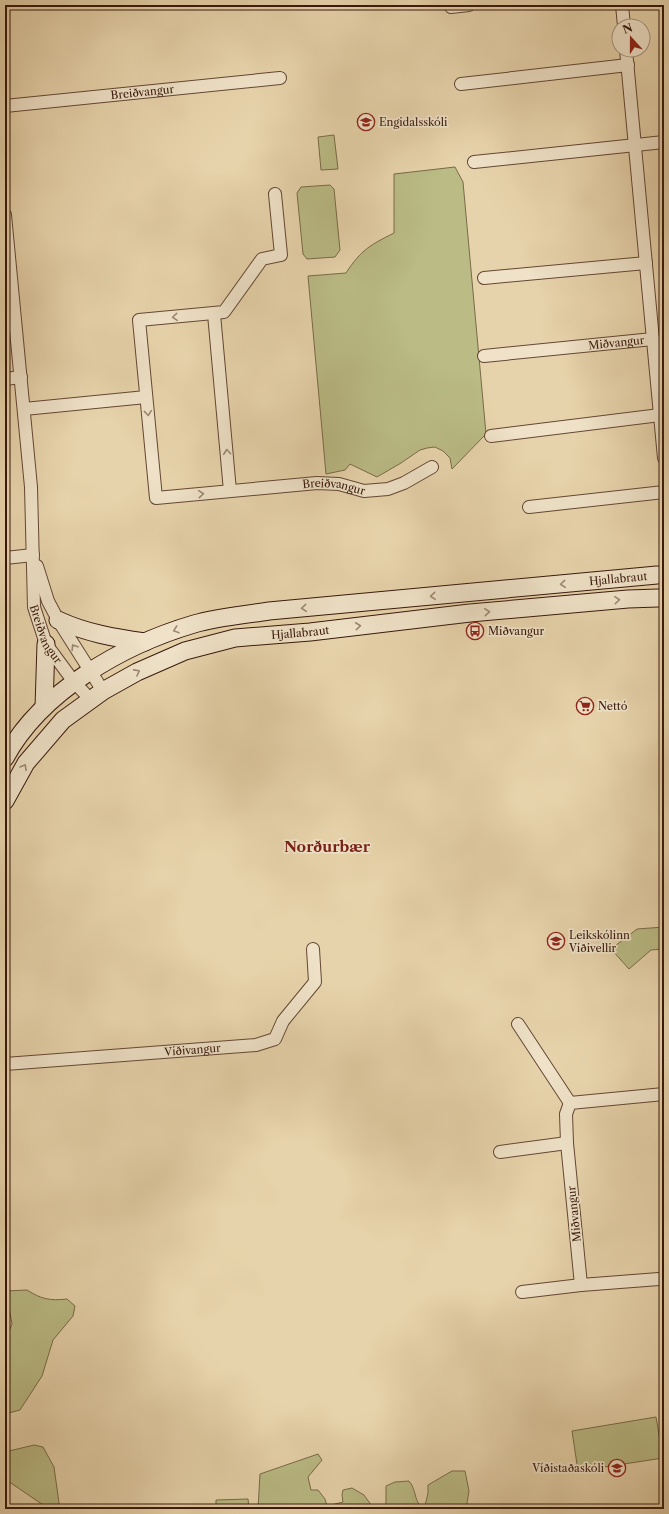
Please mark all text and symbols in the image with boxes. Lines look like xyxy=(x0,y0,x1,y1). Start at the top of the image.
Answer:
north arrow xyxy=(611,18,651,58)
text: N xyxy=(620,20,635,37)
street label: Breiðvangur xyxy=(110,82,175,102)
school or university icon: Engidalsskóli xyxy=(356,112,376,132)
place label: Engidalsskóli xyxy=(379,115,448,129)
one-way arrow xyxy=(172,313,179,322)
street label: Miðvangur xyxy=(588,333,645,352)
one-way arrow xyxy=(143,410,152,416)
one-way arrow xyxy=(222,449,231,455)
street label: Breiðvangur xyxy=(302,476,367,498)
one-way arrow xyxy=(198,489,204,498)
street label: Hjallabraut xyxy=(588,569,648,588)
one-way arrow xyxy=(560,579,566,588)
one-way arrow xyxy=(430,591,436,600)
one-way arrow xyxy=(614,595,620,604)
street label: Breiðvangur xyxy=(27,603,65,667)
one-way arrow xyxy=(301,603,307,612)
one-way arrow xyxy=(484,607,491,616)
bus stop icon: Miðvangur xyxy=(465,621,485,641)
one-way arrow xyxy=(355,622,361,631)
street label: Hjallabraut xyxy=(271,623,330,642)
place label: Miðvangur xyxy=(488,624,545,638)
one-way arrow xyxy=(173,625,180,634)
one-way arrow xyxy=(71,644,79,651)
one-way arrow xyxy=(133,669,140,677)
supermarket icon: Nettó xyxy=(575,696,595,716)
place label: Nettó xyxy=(598,699,628,713)
one-way arrow xyxy=(19,764,26,771)
district label: Norðurbær xyxy=(284,837,371,856)
place label: Leikskólinn Víðivellir xyxy=(568,928,630,955)
school or university icon: Leikskólinn Víðivellir xyxy=(546,931,566,951)
street label: Víðivangur xyxy=(163,1041,222,1059)
street label: Miðvangur xyxy=(564,1185,584,1243)
school or university icon: Víðistaðaskóli xyxy=(607,1458,627,1478)
place label: Víðistaðaskóli xyxy=(531,1461,605,1475)

